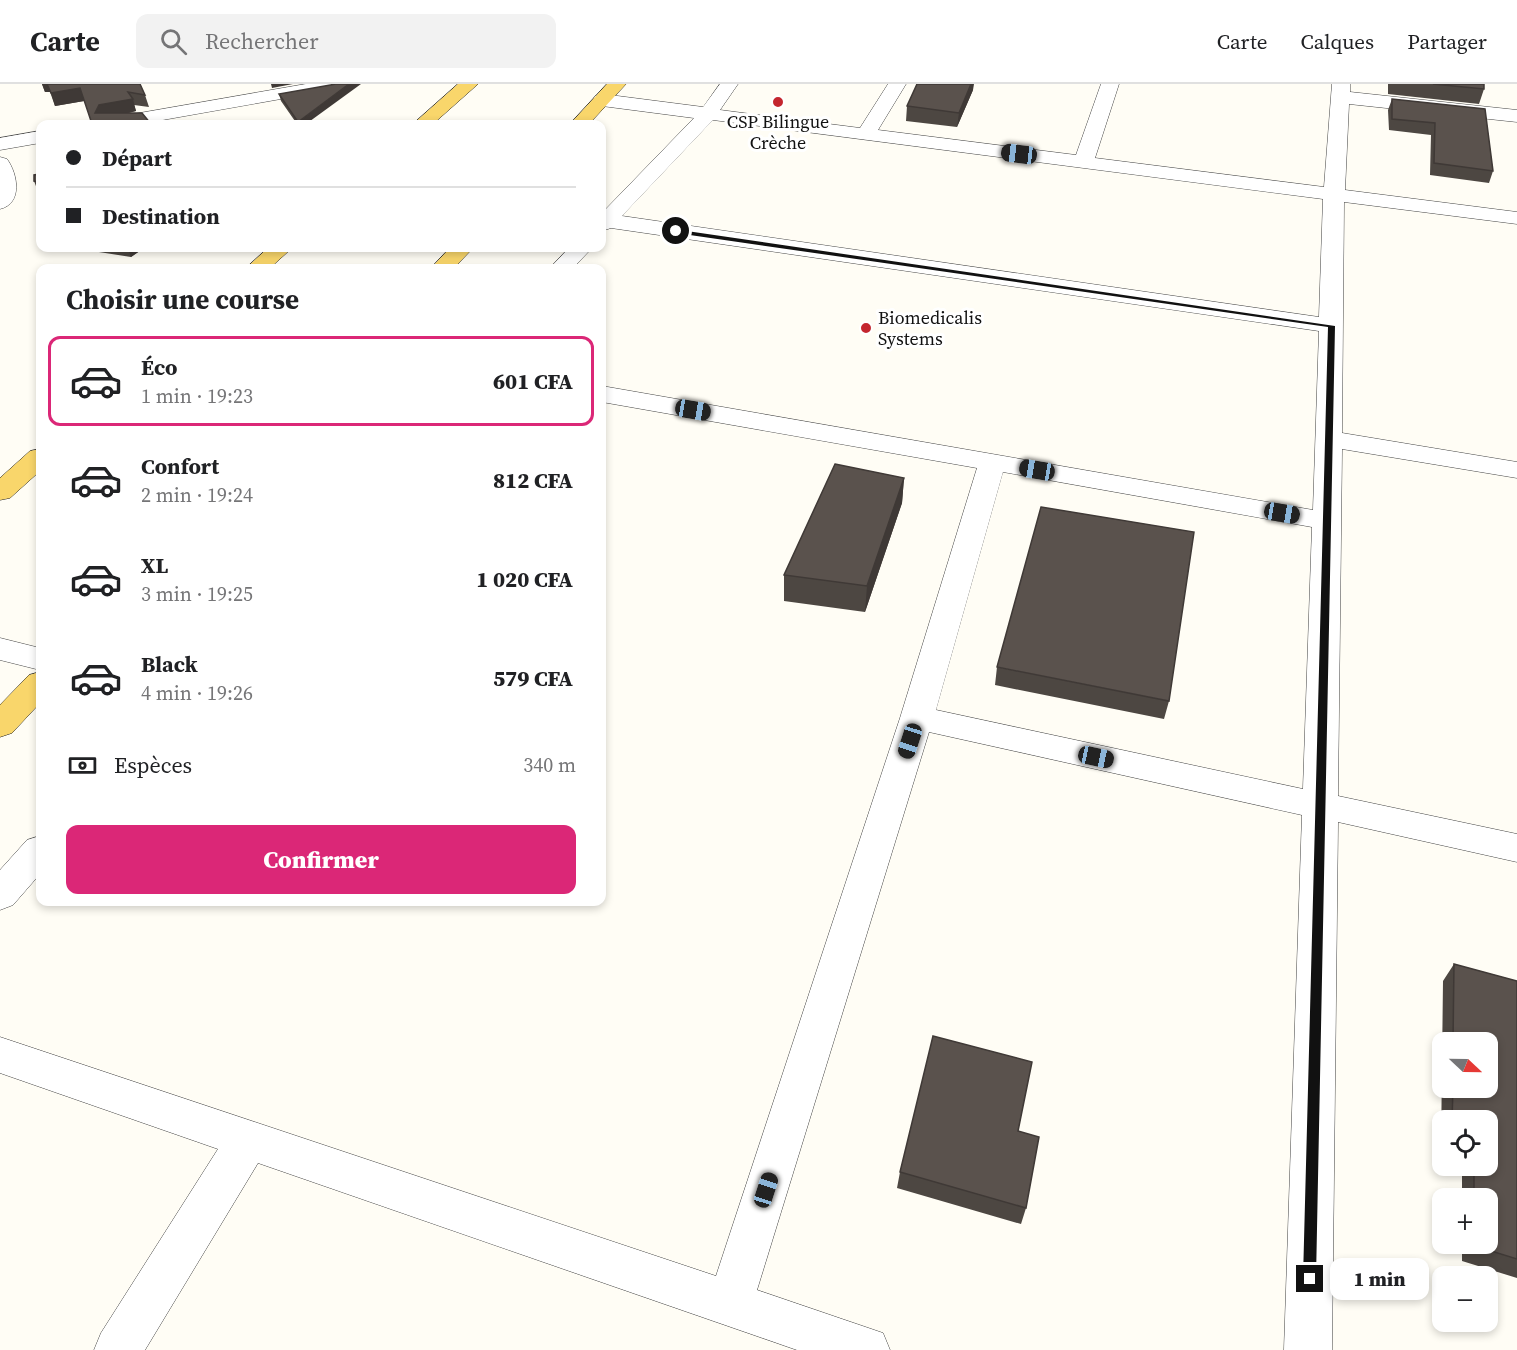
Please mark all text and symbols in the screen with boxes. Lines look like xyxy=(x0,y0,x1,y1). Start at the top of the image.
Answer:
search box xyxy=(136,14,556,68)
text: Carte xyxy=(30,22,100,60)
icon: search xyxy=(157,25,190,58)
text: Rechercher xyxy=(205,26,319,56)
text: Carte xyxy=(1217,27,1267,56)
text: Calques xyxy=(1300,27,1374,56)
text: Partager xyxy=(1407,27,1487,56)
marker: CSP Bilingue Crèche xyxy=(771,95,785,109)
place label: CSP Bilingue Crèche xyxy=(727,109,829,155)
text: Départ xyxy=(102,143,172,173)
car xyxy=(1000,143,1038,165)
text: Destination xyxy=(102,201,220,231)
route start xyxy=(662,217,689,244)
text: Choisir une course xyxy=(66,281,299,318)
place label: Biomedicalis Systems xyxy=(878,305,982,351)
marker: Biomedicalis Systems xyxy=(859,321,873,335)
text: Éco xyxy=(141,352,178,382)
icon: car xyxy=(69,354,123,408)
text: 601 CFA xyxy=(493,366,573,396)
text: 1 min · 19:23 xyxy=(141,382,253,410)
car xyxy=(674,398,712,422)
text: Confort xyxy=(141,451,219,481)
icon: car xyxy=(69,453,123,507)
car xyxy=(1018,458,1056,482)
text: 812 CFA xyxy=(493,465,573,495)
text: 2 min · 19:24 xyxy=(141,481,253,509)
car xyxy=(1263,501,1301,525)
text: XL xyxy=(141,550,168,580)
icon: car xyxy=(69,552,123,606)
text: 1 020 CFA xyxy=(476,564,573,594)
text: 3 min · 19:25 xyxy=(141,580,253,608)
text: Black xyxy=(141,649,198,679)
icon: car xyxy=(69,651,123,705)
text: 579 CFA xyxy=(493,663,573,693)
text: 4 min · 19:26 xyxy=(141,679,253,707)
car xyxy=(896,721,924,761)
car xyxy=(1077,744,1115,770)
icon: cash xyxy=(66,749,99,782)
text: Espèces xyxy=(114,750,192,780)
text: 340 m xyxy=(523,751,576,779)
button: Confirmer xyxy=(66,825,576,894)
north arrow xyxy=(1432,1032,1498,1098)
map controls xyxy=(1432,1032,1498,1332)
button: locate xyxy=(1432,1110,1498,1176)
car xyxy=(752,1170,780,1210)
button: + xyxy=(1432,1188,1498,1254)
callout: 1 min xyxy=(1331,1258,1430,1300)
route end xyxy=(1296,1265,1323,1292)
text: 1 min xyxy=(1353,1265,1406,1293)
button: − xyxy=(1432,1266,1498,1332)

